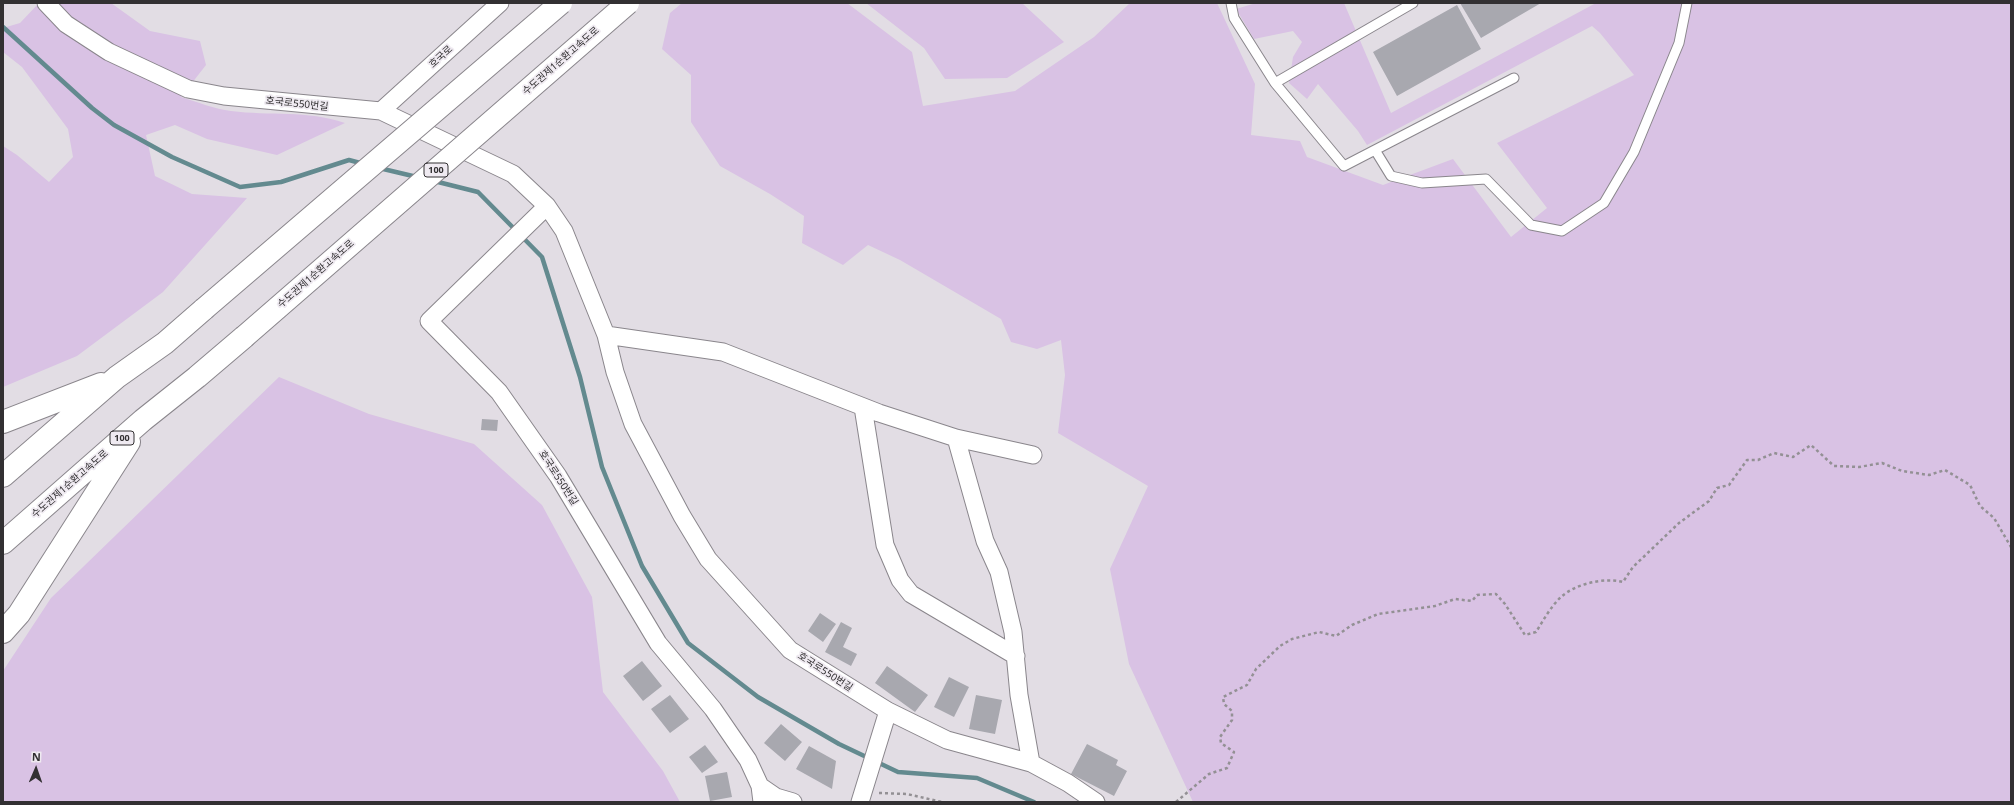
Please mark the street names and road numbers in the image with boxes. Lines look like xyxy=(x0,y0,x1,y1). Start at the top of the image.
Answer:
street label: 수도권제1순환고속도로 xyxy=(520,24,602,98)
street label: 호국로 xyxy=(427,43,455,71)
street label: 호국로550번길 xyxy=(265,95,329,113)
road number: 100 xyxy=(424,163,448,177)
street label: 수도권제1순환고속도로 xyxy=(275,237,357,311)
road number: 100 xyxy=(110,431,134,445)
street label: 수도권제1순환고속도로 xyxy=(29,447,111,521)
street label: 호국로550번길 xyxy=(536,448,580,508)
street label: 호국로550번길 xyxy=(795,650,855,694)

